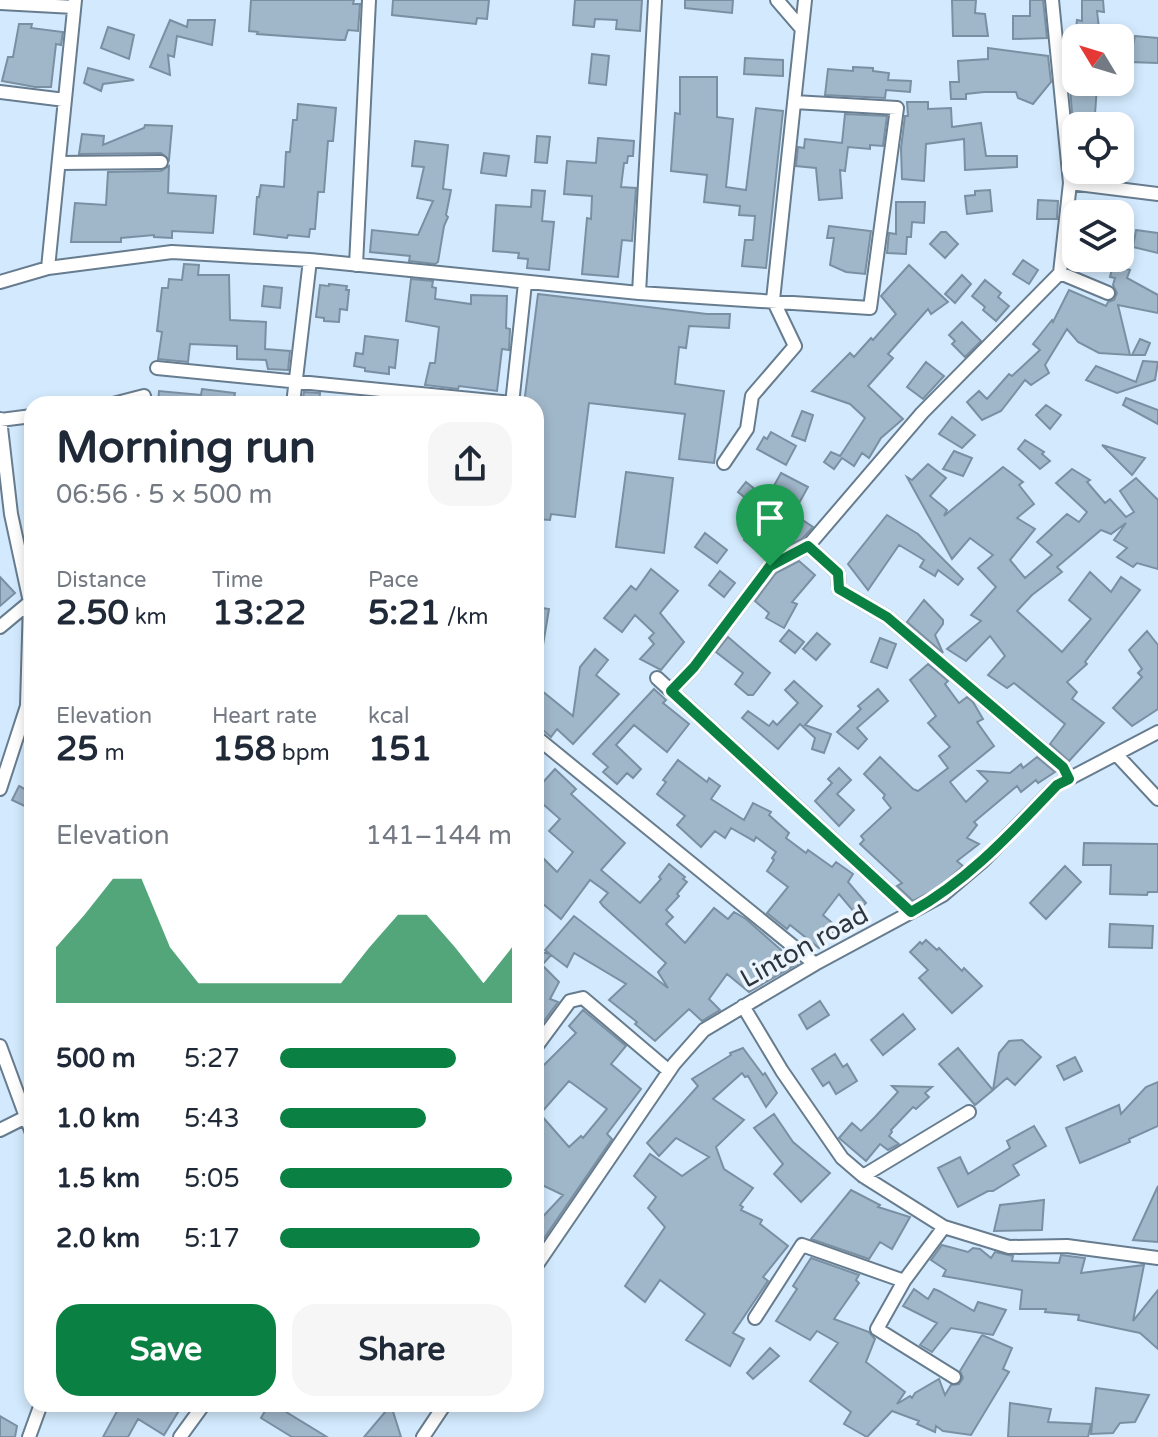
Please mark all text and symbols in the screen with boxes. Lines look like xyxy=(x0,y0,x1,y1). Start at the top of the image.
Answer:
north arrow xyxy=(1062,24,1134,96)
map controls xyxy=(1062,24,1134,272)
button: locate xyxy=(1062,112,1134,184)
button: layers xyxy=(1062,200,1134,272)
text: Morning run xyxy=(56,422,316,475)
button: share xyxy=(428,422,512,506)
text: 06:56 · 5 × 500 m xyxy=(56,479,272,510)
pin xyxy=(736,484,804,566)
icon: arrive xyxy=(748,496,792,540)
text: Distance xyxy=(56,567,147,593)
text: Time xyxy=(212,567,263,593)
text: Pace xyxy=(368,567,419,593)
text: 2.50 xyxy=(56,593,129,634)
text: 13:22 xyxy=(212,593,306,634)
text: 5:21 xyxy=(368,593,441,634)
text: km xyxy=(129,604,167,630)
text: /km xyxy=(441,604,489,630)
text: Elevation xyxy=(56,703,152,729)
text: Heart rate xyxy=(212,703,317,729)
text: kcal xyxy=(368,703,409,729)
text: 25 xyxy=(56,729,99,770)
text: 158 xyxy=(212,729,276,770)
text: 151 xyxy=(368,729,432,770)
text: m xyxy=(99,740,125,766)
text: bpm xyxy=(276,740,330,766)
text: Elevation xyxy=(56,820,170,851)
text: 141–144 m xyxy=(366,820,512,851)
street label: Linton road xyxy=(735,899,874,994)
text: 500 m xyxy=(56,1043,136,1074)
text: 5:27 xyxy=(184,1043,240,1074)
text: 1.0 km xyxy=(56,1103,140,1134)
text: 5:43 xyxy=(184,1103,240,1134)
text: 1.5 km xyxy=(56,1163,140,1194)
text: 5:05 xyxy=(184,1163,240,1194)
text: 2.0 km xyxy=(56,1223,140,1254)
text: 5:17 xyxy=(184,1223,240,1254)
button: Save xyxy=(56,1304,276,1396)
button: Share xyxy=(292,1304,512,1396)

